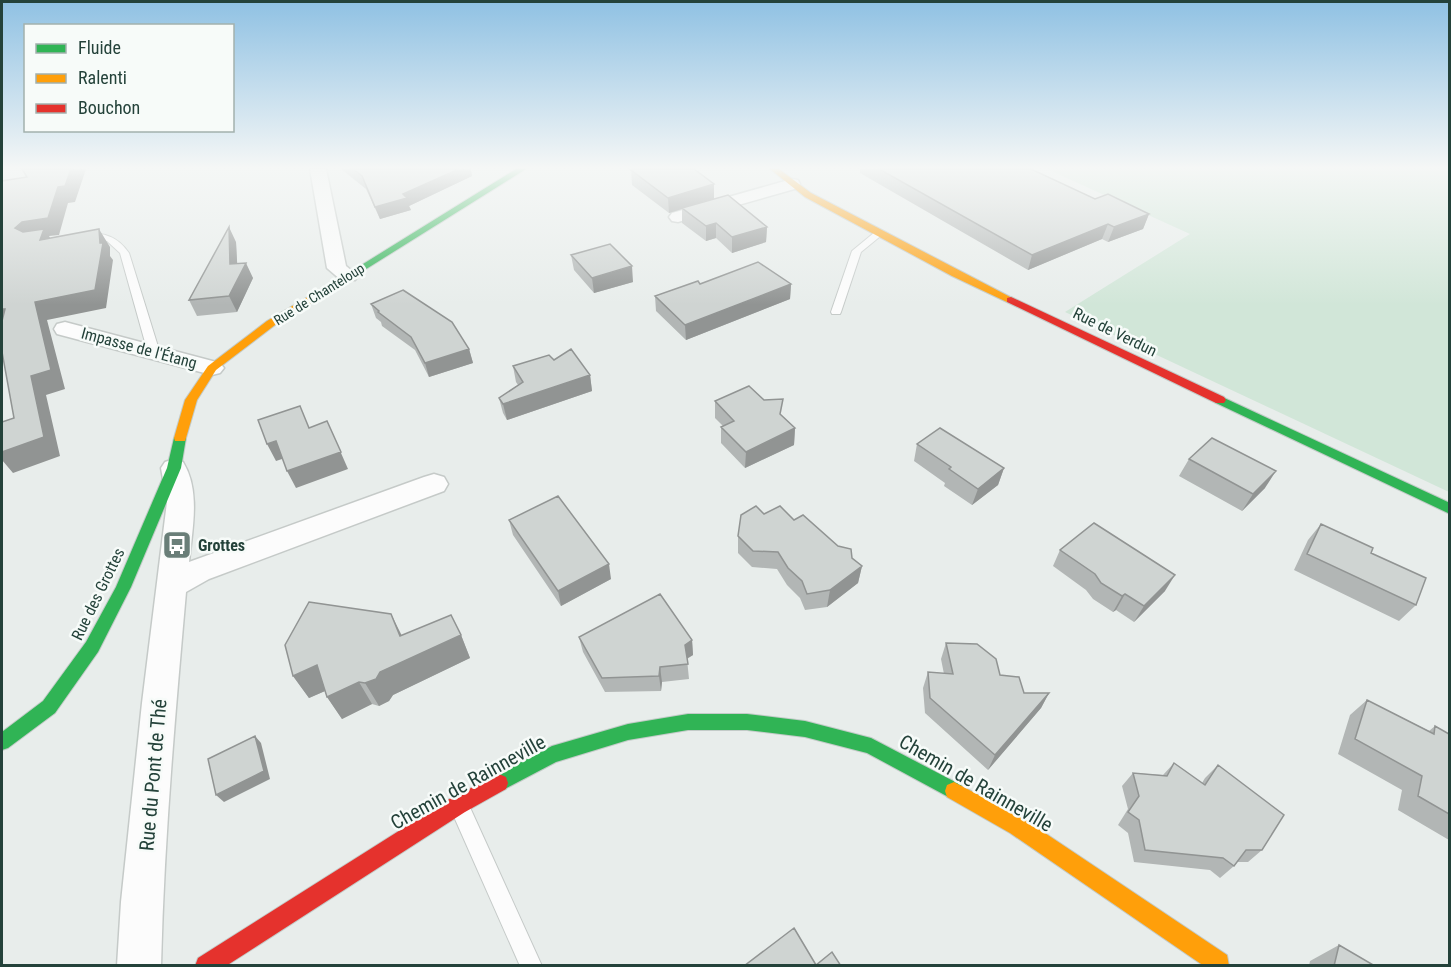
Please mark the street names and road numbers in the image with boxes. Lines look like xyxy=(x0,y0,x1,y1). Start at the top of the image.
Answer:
street label: Rue de Chanteloup xyxy=(271,260,367,328)
street label: Rue de Verdun xyxy=(1070,304,1160,360)
street label: Impasse de l'Étang xyxy=(79,323,199,373)
street label: Rue des Grottes xyxy=(67,545,129,643)
street label: Rue du Pont de Thé xyxy=(134,698,172,852)
street label: Chemin de Rainneville xyxy=(386,729,550,835)
street label: Chemin de Rainneville xyxy=(895,729,1057,837)

